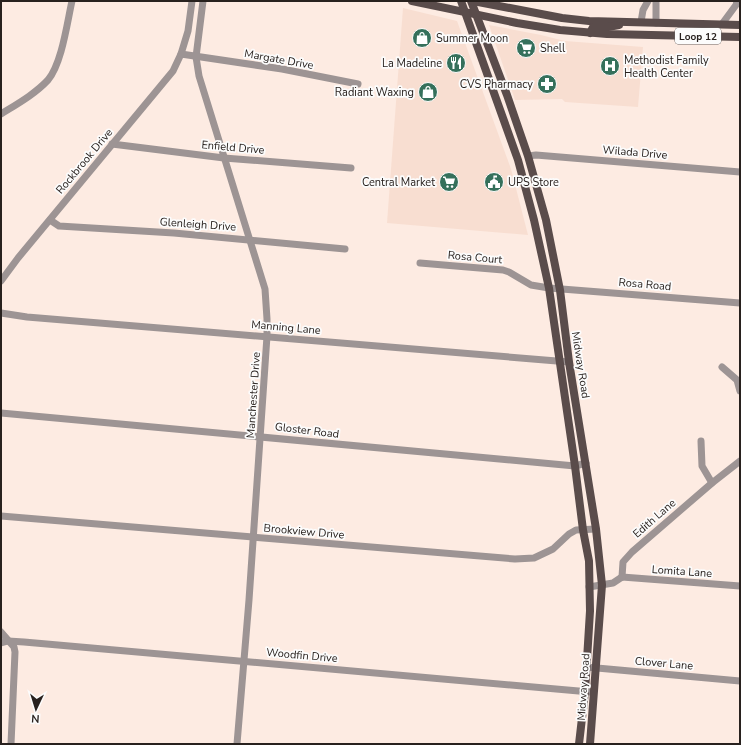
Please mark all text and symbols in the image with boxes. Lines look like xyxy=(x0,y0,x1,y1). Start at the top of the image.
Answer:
shop icon: Summer Moon xyxy=(411,27,433,49)
road number: Loop 12 xyxy=(675,28,721,44)
place label: Summer Moon xyxy=(436,31,508,46)
supermarket icon: Shell xyxy=(515,37,537,59)
place label: Shell xyxy=(540,41,566,56)
street label: Margate Drive xyxy=(243,46,315,73)
restaurant icon: La Madeline xyxy=(445,52,467,74)
place label: Methodist Family Health Center xyxy=(624,53,709,81)
hospital icon: Methodist Family Health Center xyxy=(599,55,621,77)
place label: La Madeline xyxy=(382,56,442,71)
pharmacy icon: CVS Pharmacy xyxy=(536,73,558,95)
place label: CVS Pharmacy xyxy=(460,77,533,92)
shop icon: Radiant Waxing xyxy=(417,81,439,103)
place label: Radiant Waxing xyxy=(335,85,414,100)
street label: Rockbrook Drive xyxy=(53,125,116,197)
street label: Enfield Drive xyxy=(201,137,265,158)
street label: Wilada Drive xyxy=(602,142,668,163)
supermarket icon: Central Market xyxy=(438,171,460,193)
public building icon: UPS Store xyxy=(483,171,505,193)
place label: Central Market xyxy=(362,175,435,190)
place label: UPS Store xyxy=(508,175,559,190)
street label: Glenleigh Drive xyxy=(159,214,237,235)
street label: Rosa Court xyxy=(447,248,503,267)
street label: Rosa Road xyxy=(618,275,672,294)
street label: Manning Lane xyxy=(251,317,321,338)
street label: Midway Road xyxy=(568,331,593,400)
street label: Manchester Drive xyxy=(243,351,264,439)
street label: Gloster Road xyxy=(274,419,340,442)
street label: Edith Lane xyxy=(630,496,679,541)
street label: Brookview Drive xyxy=(263,520,345,543)
street label: Lomita Lane xyxy=(651,562,713,581)
street label: Woodfin Drive xyxy=(266,645,338,666)
street label: Midway Road xyxy=(574,653,593,721)
street label: Clover Lane xyxy=(634,653,694,674)
north arrow xyxy=(16,689,56,729)
text: N xyxy=(31,711,40,726)

